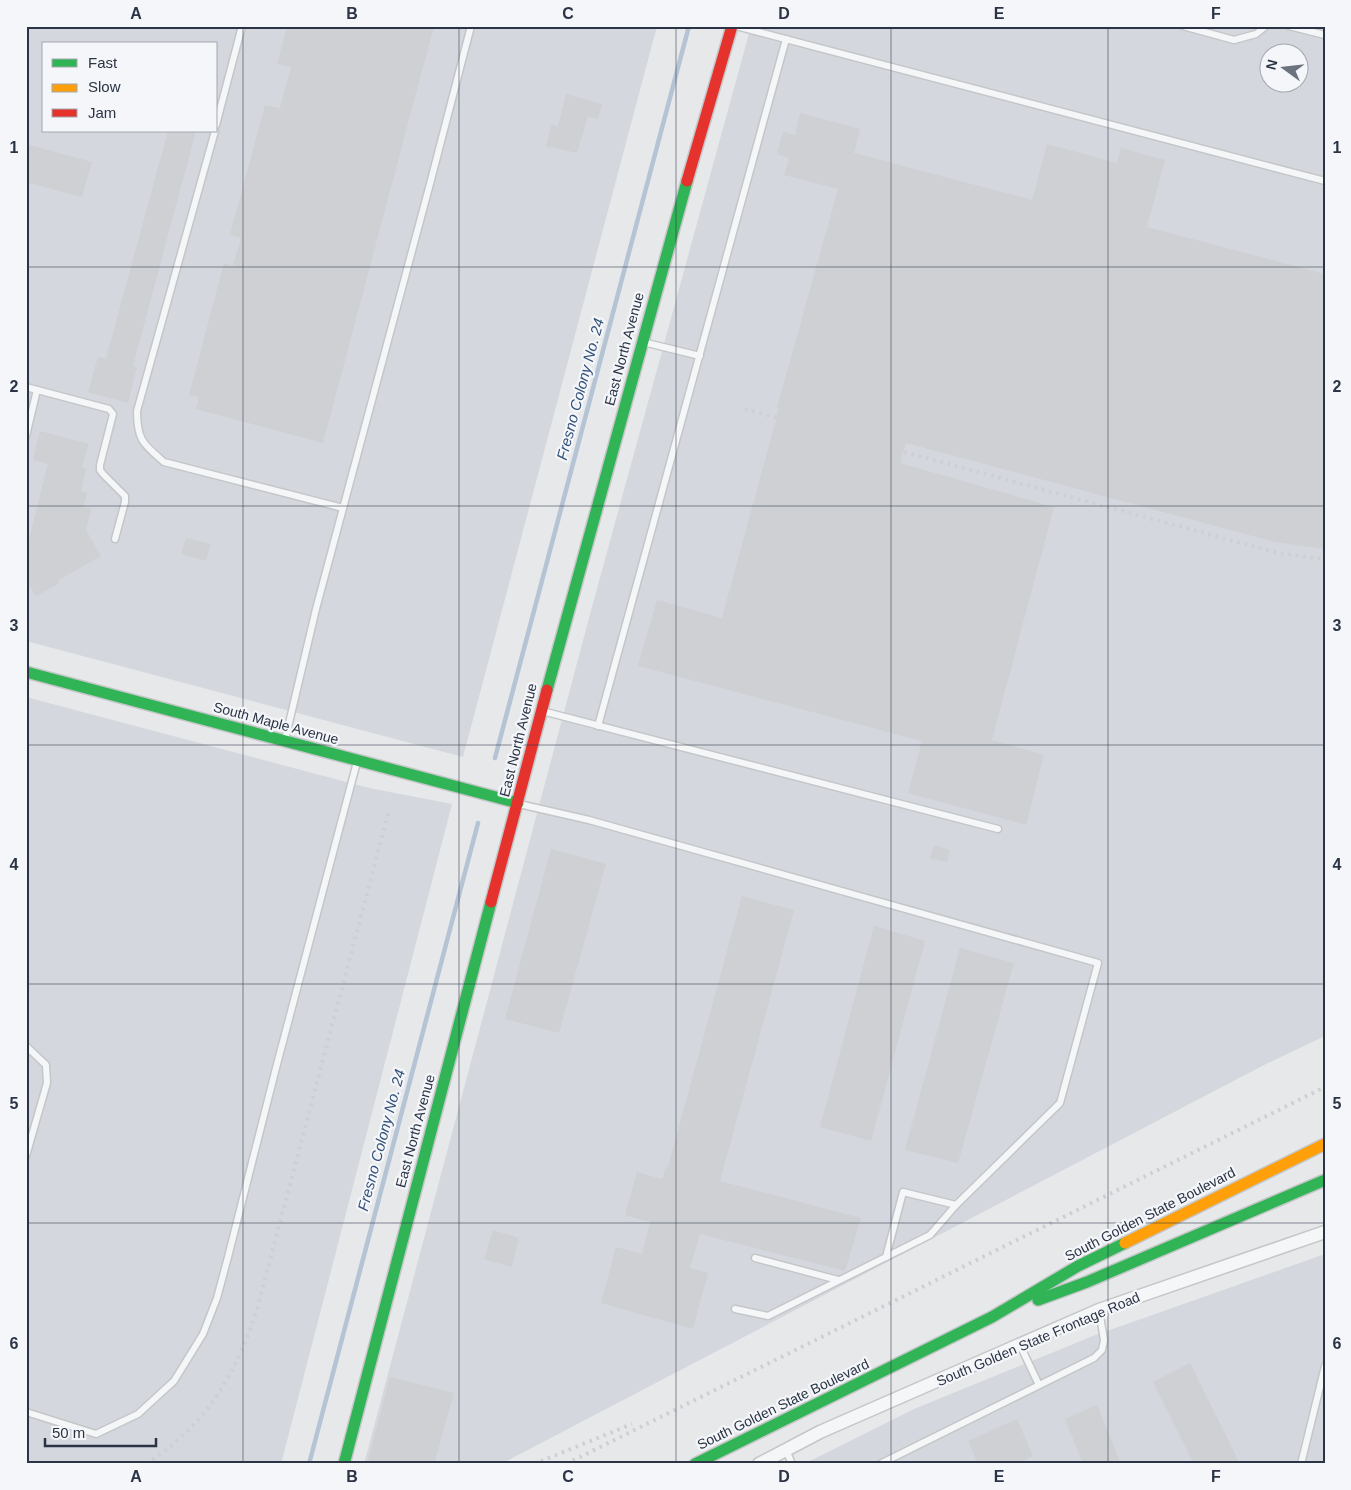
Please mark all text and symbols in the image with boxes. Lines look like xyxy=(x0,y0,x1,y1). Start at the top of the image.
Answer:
text: A xyxy=(130,5,142,22)
text: B xyxy=(346,5,358,22)
text: C xyxy=(562,5,574,22)
text: D xyxy=(778,5,790,22)
text: E xyxy=(994,5,1005,22)
text: F xyxy=(1211,5,1221,22)
legend xyxy=(42,42,218,132)
north arrow xyxy=(1258,42,1308,92)
text: Fast xyxy=(88,54,118,71)
text: N xyxy=(1262,58,1280,72)
text: Slow xyxy=(88,78,121,95)
text: Jam xyxy=(88,104,116,121)
text: 1 xyxy=(10,139,19,156)
text: 1 xyxy=(1333,139,1342,156)
street label: East North Avenue xyxy=(601,290,647,407)
water label: Fresno Colony No. 24 xyxy=(553,316,607,462)
text: 2 xyxy=(10,378,19,395)
text: 2 xyxy=(1333,378,1342,395)
text: 3 xyxy=(10,617,19,634)
text: 3 xyxy=(1333,617,1342,634)
street label: East North Avenue xyxy=(496,681,540,798)
street label: South Maple Avenue xyxy=(212,699,341,747)
text: 4 xyxy=(10,856,19,873)
text: 4 xyxy=(1333,856,1342,873)
water label: Fresno Colony No. 24 xyxy=(354,1067,408,1213)
street label: East North Avenue xyxy=(392,1072,438,1189)
text: 5 xyxy=(10,1095,19,1112)
text: 5 xyxy=(1333,1095,1342,1112)
street label: South Golden State Boulevard xyxy=(1062,1164,1238,1264)
street label: South Golden State Frontage Road xyxy=(934,1289,1142,1389)
text: 6 xyxy=(10,1335,19,1352)
text: 6 xyxy=(1333,1335,1342,1352)
street label: South Golden State Boulevard xyxy=(694,1355,872,1453)
scale bar xyxy=(45,1415,156,1447)
text: 50 m xyxy=(52,1424,85,1441)
text: A xyxy=(130,1468,142,1485)
text: B xyxy=(346,1468,358,1485)
text: C xyxy=(562,1468,574,1485)
text: D xyxy=(778,1468,790,1485)
text: E xyxy=(994,1468,1005,1485)
text: F xyxy=(1211,1468,1221,1485)

